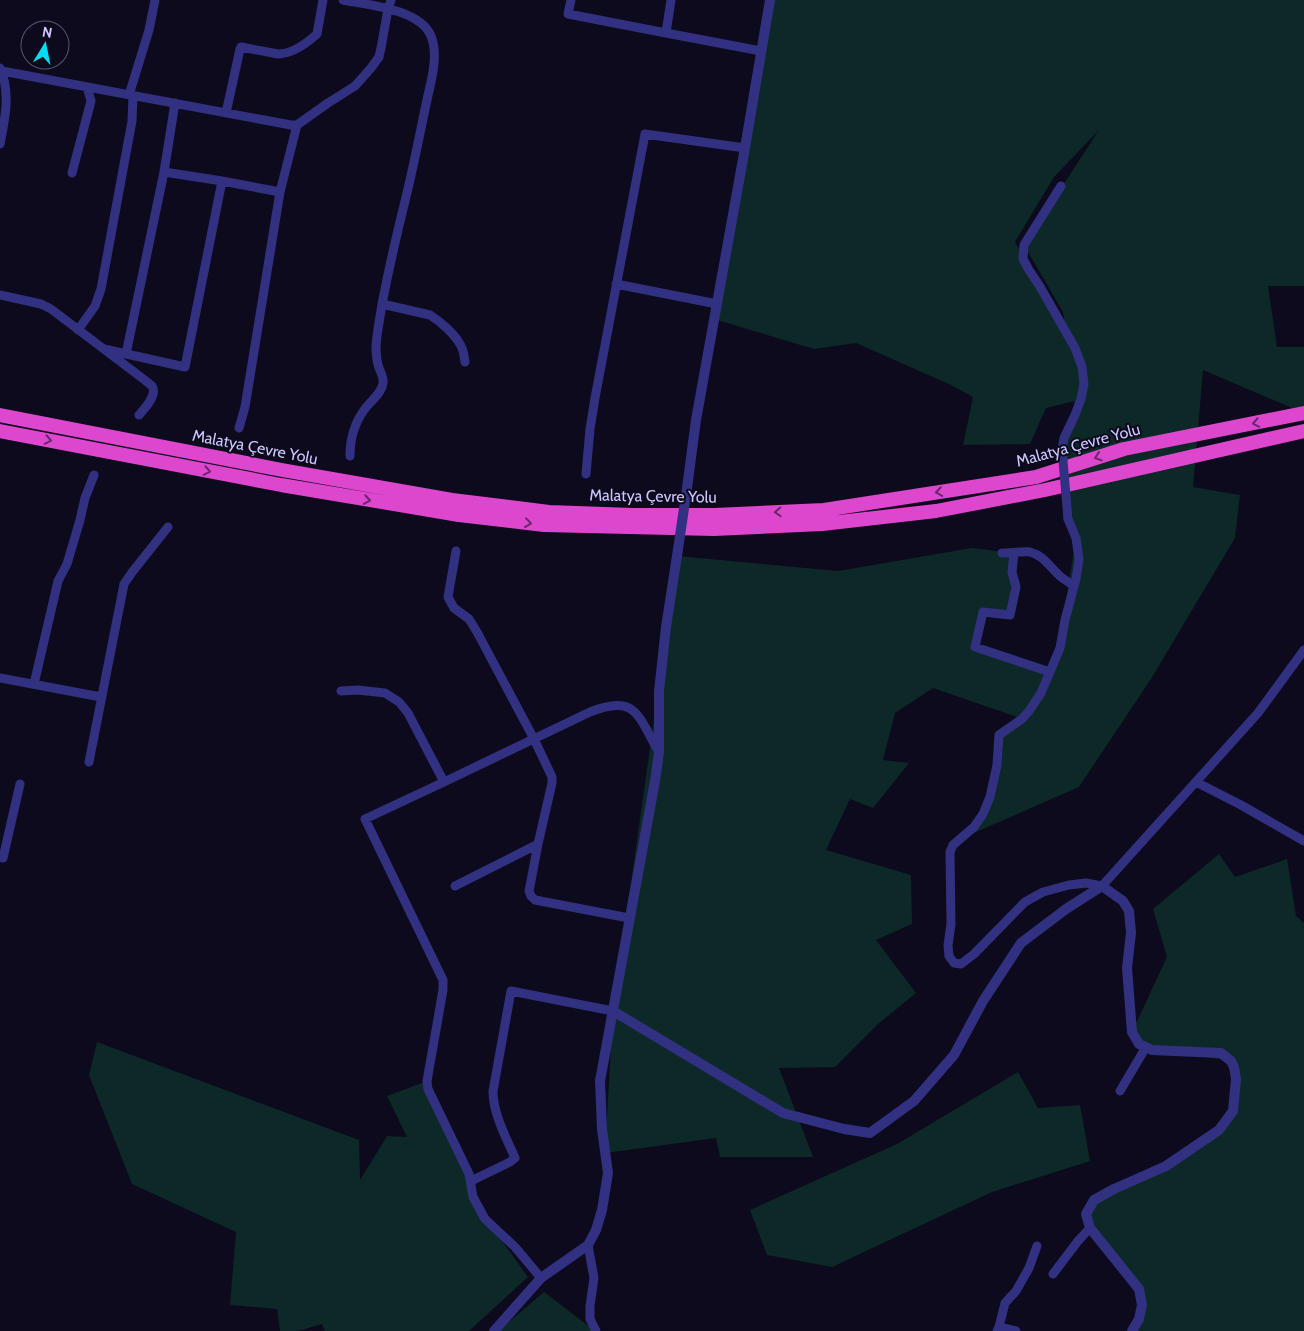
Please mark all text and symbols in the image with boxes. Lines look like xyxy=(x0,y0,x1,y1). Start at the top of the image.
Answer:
north arrow xyxy=(20,20,70,70)
text: N xyxy=(41,22,54,42)
one-way arrow xyxy=(1252,417,1261,427)
street label: Malatya Çevre Yolu xyxy=(1014,419,1142,471)
street label: Malatya Çevre Yolu xyxy=(191,426,319,468)
one-way arrow xyxy=(43,434,52,445)
one-way arrow xyxy=(1094,451,1102,461)
one-way arrow xyxy=(203,465,212,475)
street label: Malatya Çevre Yolu xyxy=(589,485,717,507)
one-way arrow xyxy=(935,487,944,497)
one-way arrow xyxy=(363,494,372,504)
one-way arrow xyxy=(774,507,782,518)
one-way arrow xyxy=(524,517,532,528)

